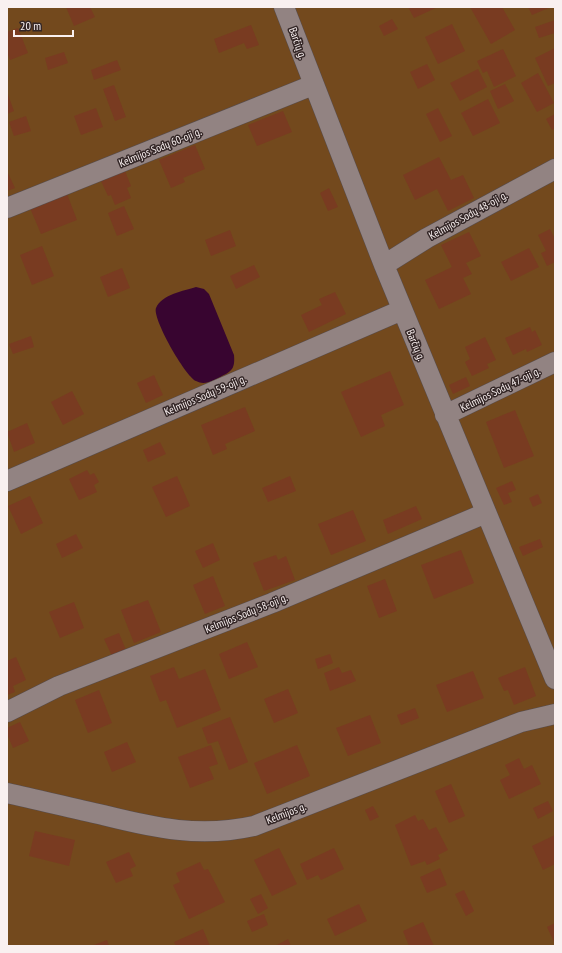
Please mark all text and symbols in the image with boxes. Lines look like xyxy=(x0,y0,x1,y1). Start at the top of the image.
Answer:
scale bar xyxy=(14,12,73,38)
text: 20 m xyxy=(20,18,41,33)
street label: Barčių g. xyxy=(286,25,310,61)
street label: Kelmijos Sodų 60-oji g. xyxy=(117,124,203,170)
street label: Kelmijos Sodų 48-oji g. xyxy=(426,188,510,242)
street label: Barčių g. xyxy=(403,327,429,363)
street label: Kelmijos Sodų 47-oji g. xyxy=(458,364,542,414)
street label: Kelmijos Sodų 59-oji g. xyxy=(162,371,248,419)
street label: Kelmijos Sodų 58-oji g. xyxy=(203,590,289,636)
street label: Kelmijos g. xyxy=(264,799,308,827)

